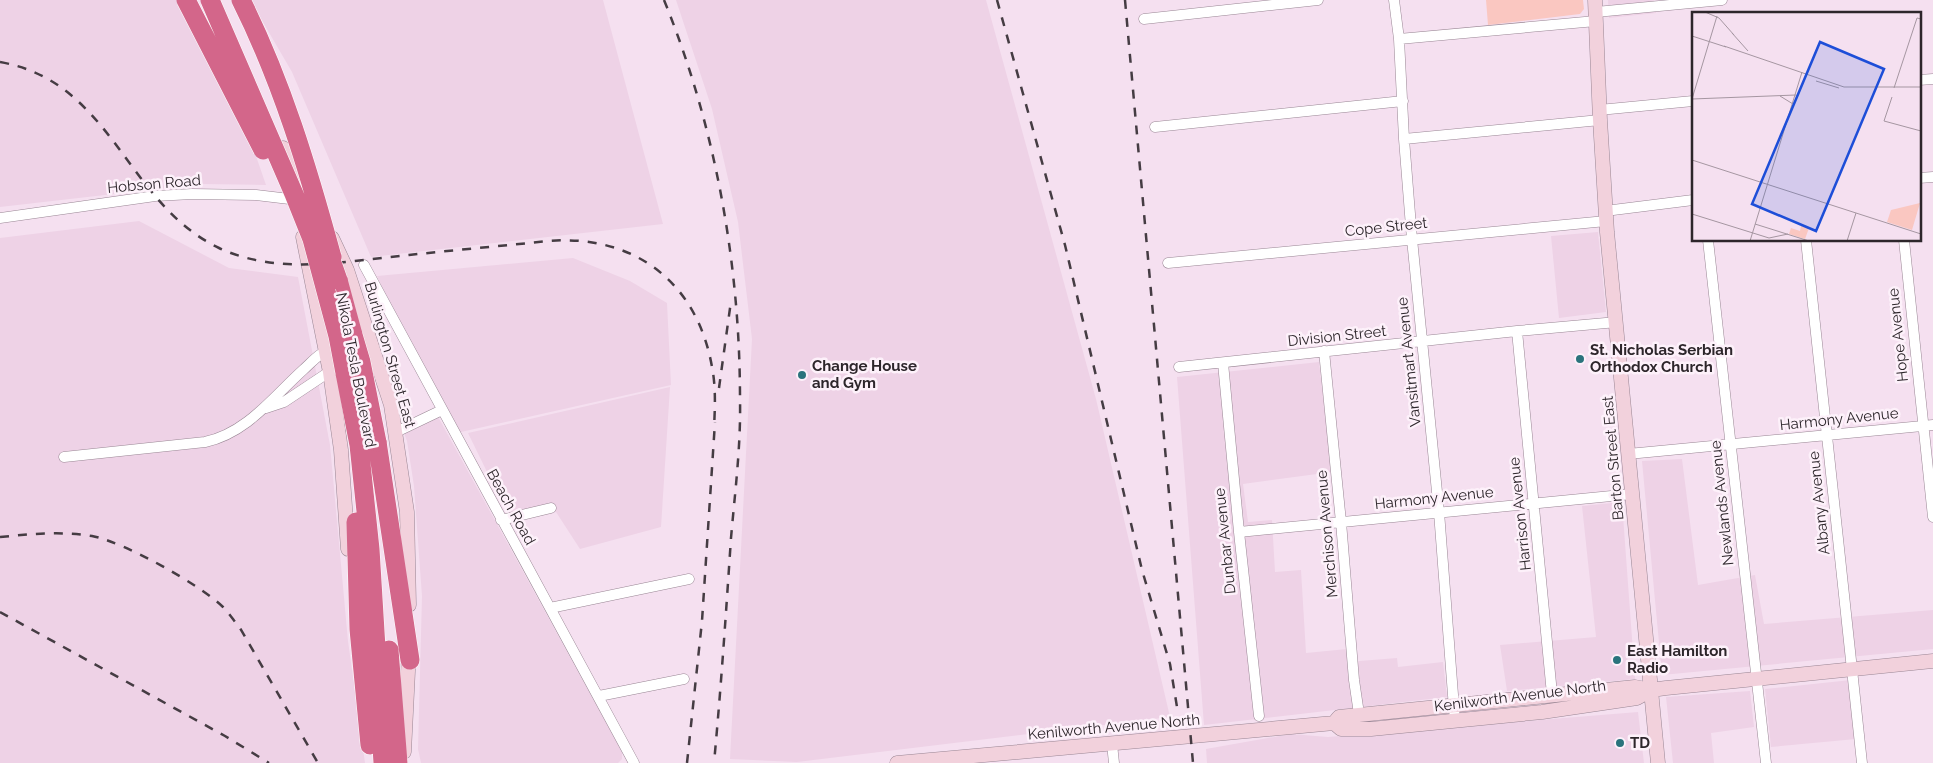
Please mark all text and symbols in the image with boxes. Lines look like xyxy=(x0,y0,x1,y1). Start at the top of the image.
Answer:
inset map xyxy=(1692,12,1920,241)
street label: Hobson Road xyxy=(106,171,202,197)
street label: Cope Street xyxy=(1344,214,1428,240)
street label: Burlington Street East xyxy=(361,280,419,430)
street label: Hope Avenue xyxy=(1884,287,1912,383)
street label: Nikola Tesla Boulevard xyxy=(332,291,380,449)
street label: Vansitmart Avenue xyxy=(1393,296,1425,428)
street label: Division Street xyxy=(1287,322,1387,350)
place label: St. Nicholas Serbian Orthodox Church xyxy=(1590,341,1733,376)
marker: St. Nicholas Serbian Orthodox Church xyxy=(1574,353,1586,365)
place label: Change House and Gym xyxy=(812,357,917,392)
marker: Change House and Gym xyxy=(796,369,808,381)
street label: Barton Street East xyxy=(1599,395,1627,521)
street label: Harmony Avenue xyxy=(1779,404,1900,434)
street label: Newlands Avenue xyxy=(1706,439,1738,567)
street label: Albany Avenue xyxy=(1805,450,1833,556)
street label: Harrison Avenue xyxy=(1505,456,1535,572)
street label: Beach Road xyxy=(483,466,539,548)
street label: Merchison Avenue xyxy=(1312,469,1342,599)
street label: Harmony Avenue xyxy=(1374,483,1495,513)
street label: Dunbar Avenue xyxy=(1210,487,1240,595)
place label: East Hamilton Radio xyxy=(1627,642,1727,677)
marker: East Hamilton Radio xyxy=(1611,654,1623,666)
street label: Kenilworth Avenue North xyxy=(1433,677,1607,715)
street label: Kenilworth Avenue North xyxy=(1027,710,1201,744)
place label: TD xyxy=(1630,734,1650,752)
marker: TD xyxy=(1614,737,1626,749)

